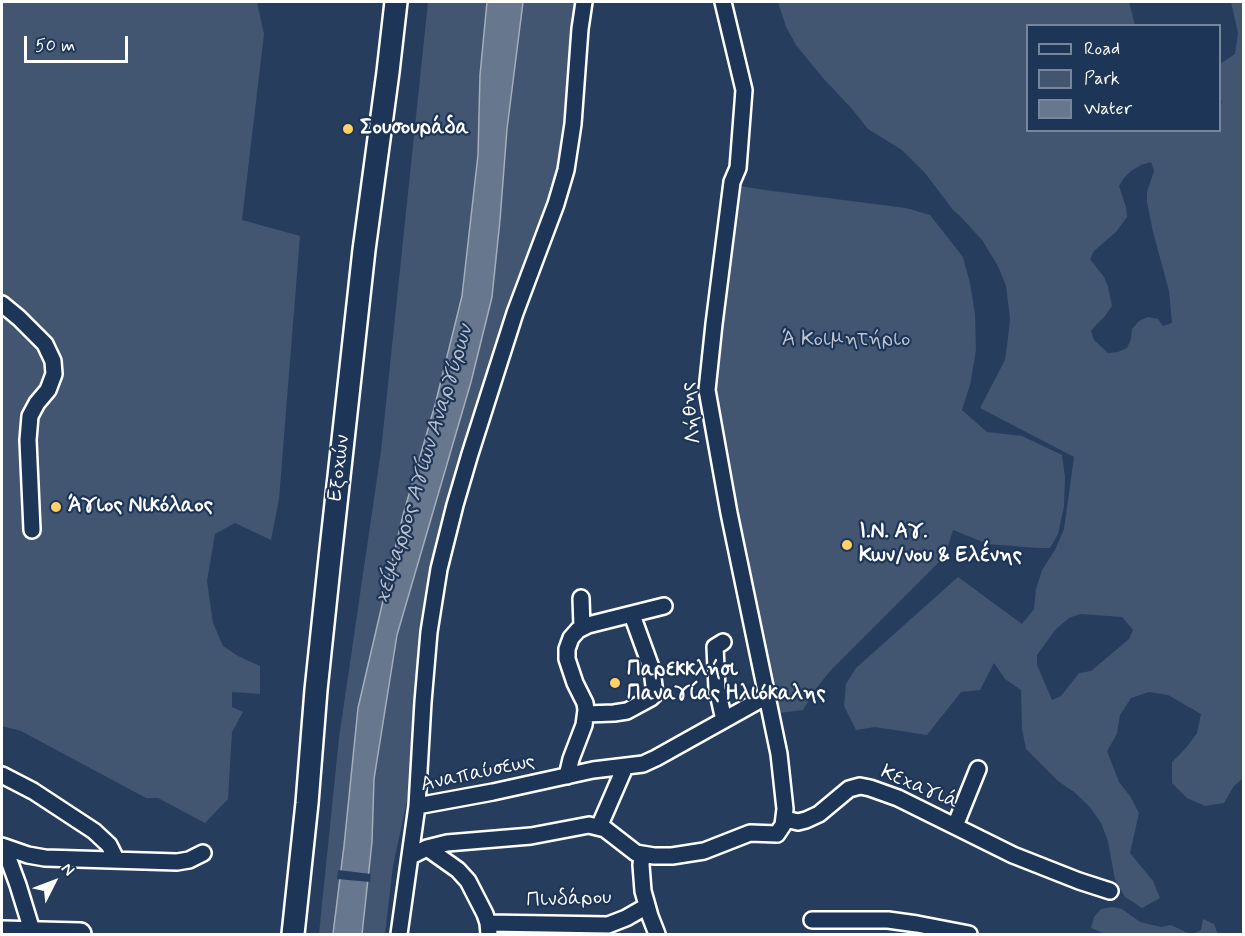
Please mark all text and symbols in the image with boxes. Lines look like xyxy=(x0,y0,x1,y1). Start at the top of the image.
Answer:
scale bar xyxy=(27,24,130,62)
legend xyxy=(1026,24,1221,132)
text: 50 m xyxy=(35,34,75,58)
text: Road xyxy=(1084,37,1120,61)
text: Park xyxy=(1084,67,1120,91)
text: Water xyxy=(1084,97,1132,121)
place label: Σουσουράδα xyxy=(360,116,469,142)
marker: Σουσουράδα xyxy=(341,122,355,136)
water label: χείμαρρος Αγίων Αναργύρων xyxy=(370,322,480,608)
park label: Ά Κοιμητήριο xyxy=(782,328,910,354)
street label: Λήθης xyxy=(676,380,708,446)
street label: Εξοχών xyxy=(323,433,357,503)
place label: Άγιος Νικόλαος xyxy=(68,494,213,520)
marker: Άγιος Νικόλαος xyxy=(49,500,63,514)
place label: Ι.Ν. Αγ. Κων/νου & Ελένης xyxy=(859,520,1022,570)
marker: Ι.Ν. Αγ. Κων/νου & Ελένης xyxy=(840,538,854,552)
place label: Παρεκκλήσι Παναγίας Ηλιόκαλης xyxy=(627,658,826,708)
marker: Παρεκκλήσι Παναγίας Ηλιόκαλης xyxy=(608,676,622,690)
street label: Αναπαύσεως xyxy=(419,750,537,798)
street label: Κεχαγιά xyxy=(877,760,961,816)
north arrow xyxy=(24,852,84,912)
text: N xyxy=(56,859,79,881)
street label: Πινδάρου xyxy=(526,886,612,914)

